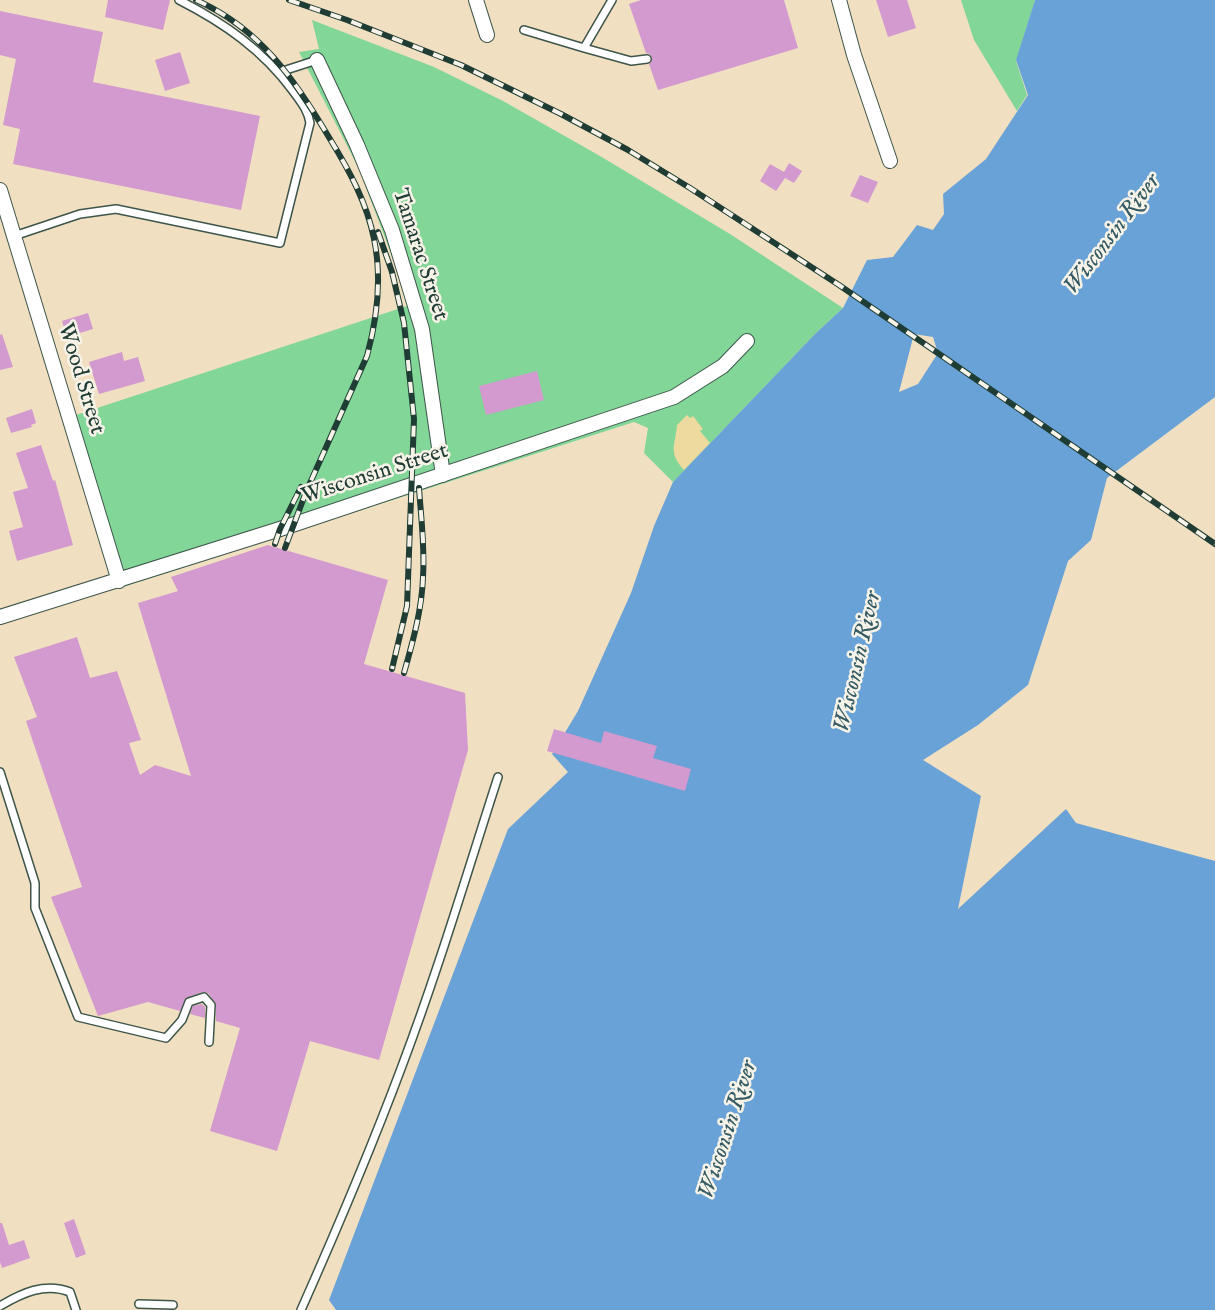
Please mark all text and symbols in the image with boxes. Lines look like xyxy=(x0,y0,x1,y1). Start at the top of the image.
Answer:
water label: Wisconsin River xyxy=(1058,169,1168,301)
street label: Tamarac Street xyxy=(385,186,453,324)
street label: Wood Street xyxy=(51,320,109,438)
street label: Wisconsin Street xyxy=(298,439,452,511)
water label: Wisconsin River xyxy=(829,589,889,735)
water label: Wisconsin River xyxy=(693,1057,765,1203)

